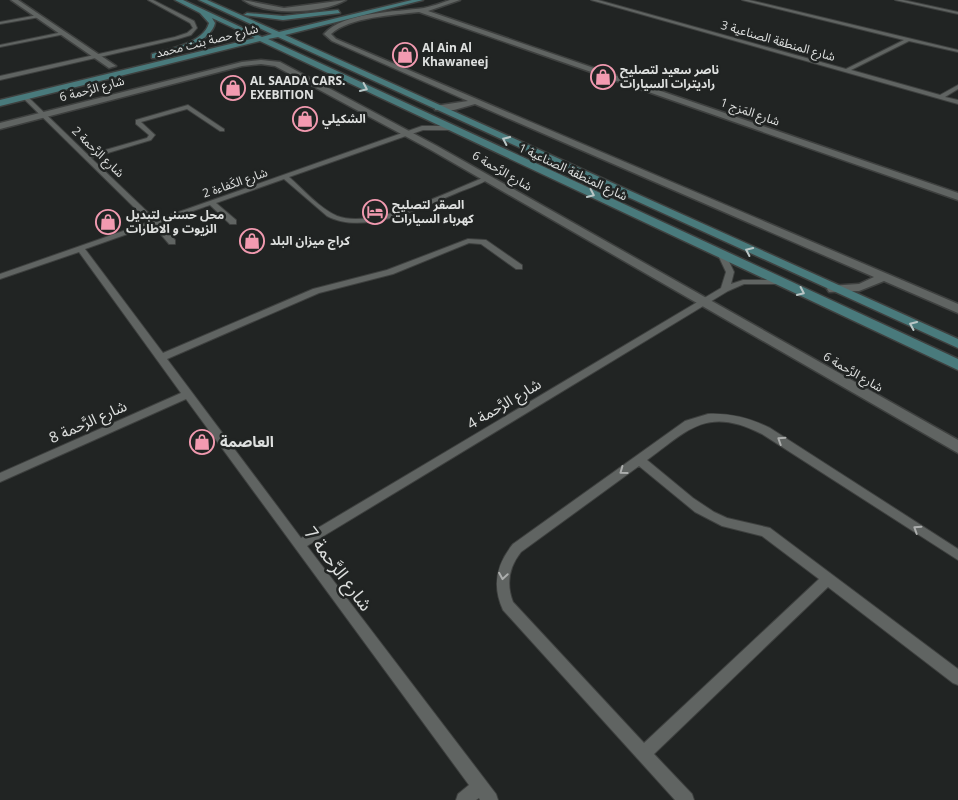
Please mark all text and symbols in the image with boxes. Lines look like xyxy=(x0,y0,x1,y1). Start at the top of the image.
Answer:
street label: شارع المنطقة الصناعية 3 xyxy=(719,16,837,66)
street label: شارع حصة بنت محمد xyxy=(154,20,260,62)
place label: Al Ain Al Khawaneej xyxy=(422,39,488,70)
shop icon: Al Ain Al Khawaneej xyxy=(392,42,418,68)
place label: ناصر سعيد لتصليح راديترات السيارات xyxy=(620,61,719,92)
shop icon: ناصر سعيد لتصليح راديترات السيارات xyxy=(590,64,616,90)
street label: شارع الرَّحمة 6 xyxy=(58,72,126,106)
place label: AL SAADA CARS. EXEBITION xyxy=(250,72,346,103)
shop icon: AL SAADA CARS. EXEBITION xyxy=(220,75,246,101)
one-way arrow xyxy=(359,81,368,92)
street label: شارع المَزج 1 xyxy=(718,93,782,131)
shop icon: الشكيلي xyxy=(292,106,318,132)
place label: الشكيلي xyxy=(322,110,366,129)
street label: شارع الرَّحمة 2 xyxy=(68,122,128,182)
one-way arrow xyxy=(502,135,511,146)
street label: شارع المنطقة الصناعية 1 xyxy=(516,139,630,205)
street label: شارع الرَّحمة 6 xyxy=(469,147,535,195)
street label: شارع الكَفاءة 2 xyxy=(200,163,270,203)
one-way arrow xyxy=(586,187,595,198)
place label: الصقر لتصليح كهرباء السيارات xyxy=(392,196,474,227)
hotel icon: الصقر لتصليح كهرباء السيارات xyxy=(362,199,388,225)
place label: محل حسنى لتبديل الزيوت و الاطارات xyxy=(126,206,224,237)
shop icon: محل حسنى لتبديل الزيوت و الاطارات xyxy=(95,209,121,235)
shop icon: كراج ميزان البلد xyxy=(239,228,265,254)
place label: كراج ميزان البلد xyxy=(270,232,350,250)
one-way arrow xyxy=(745,246,754,257)
one-way arrow xyxy=(796,286,805,296)
one-way arrow xyxy=(910,321,919,331)
street label: شارع الرَّحمة 6 xyxy=(820,348,886,396)
street label: شارع الرَّحمة 4 xyxy=(463,373,546,436)
street label: شارع الرَّحمة 8 xyxy=(46,395,131,450)
shop icon: العاصمة xyxy=(189,429,215,455)
place label: العاصمة xyxy=(220,431,274,451)
one-way arrow xyxy=(777,437,787,446)
one-way arrow xyxy=(620,466,629,474)
street label: شارع الرَّحمة 7 xyxy=(297,521,378,617)
one-way arrow xyxy=(913,526,923,535)
one-way arrow xyxy=(499,572,509,580)

